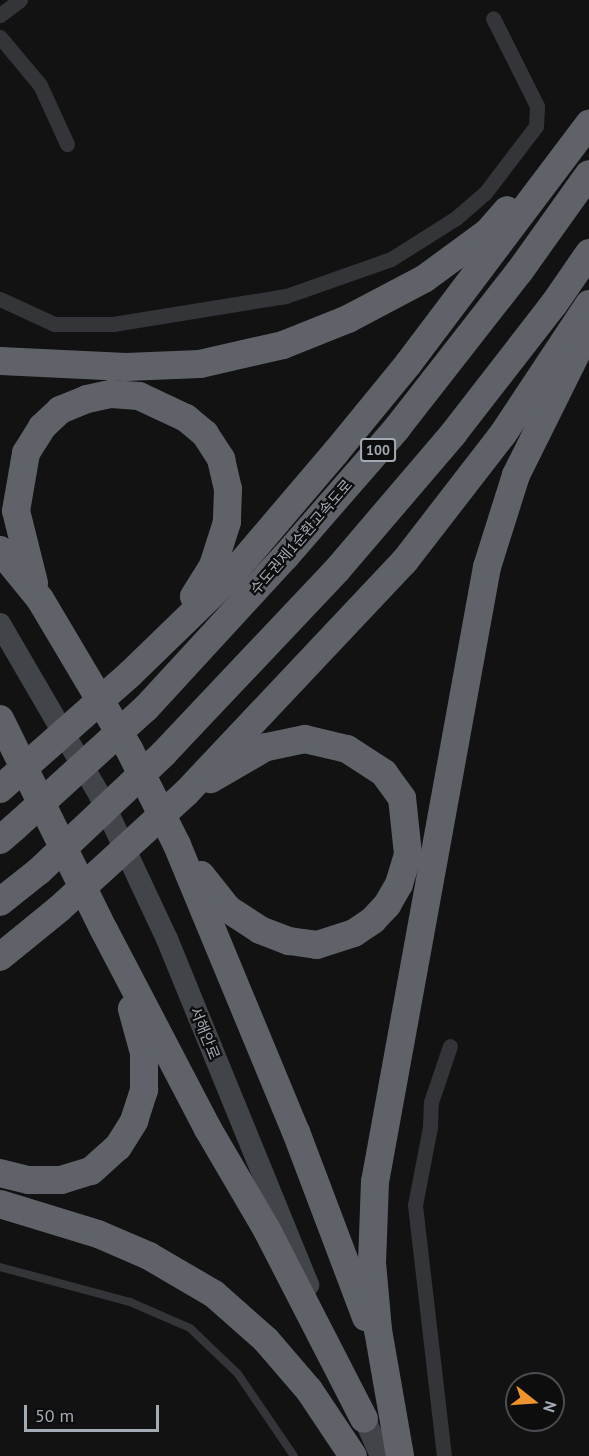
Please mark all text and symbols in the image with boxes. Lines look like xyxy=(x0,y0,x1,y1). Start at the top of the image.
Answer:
road number: 100 xyxy=(360,439,396,461)
street label: 수도권제1순환고속도로 xyxy=(246,476,356,598)
street label: 서해안로 xyxy=(186,1004,224,1062)
north arrow xyxy=(505,1372,565,1432)
scale bar xyxy=(27,1393,162,1431)
text: N xyxy=(539,1399,561,1415)
text: 50 m xyxy=(35,1404,74,1427)

